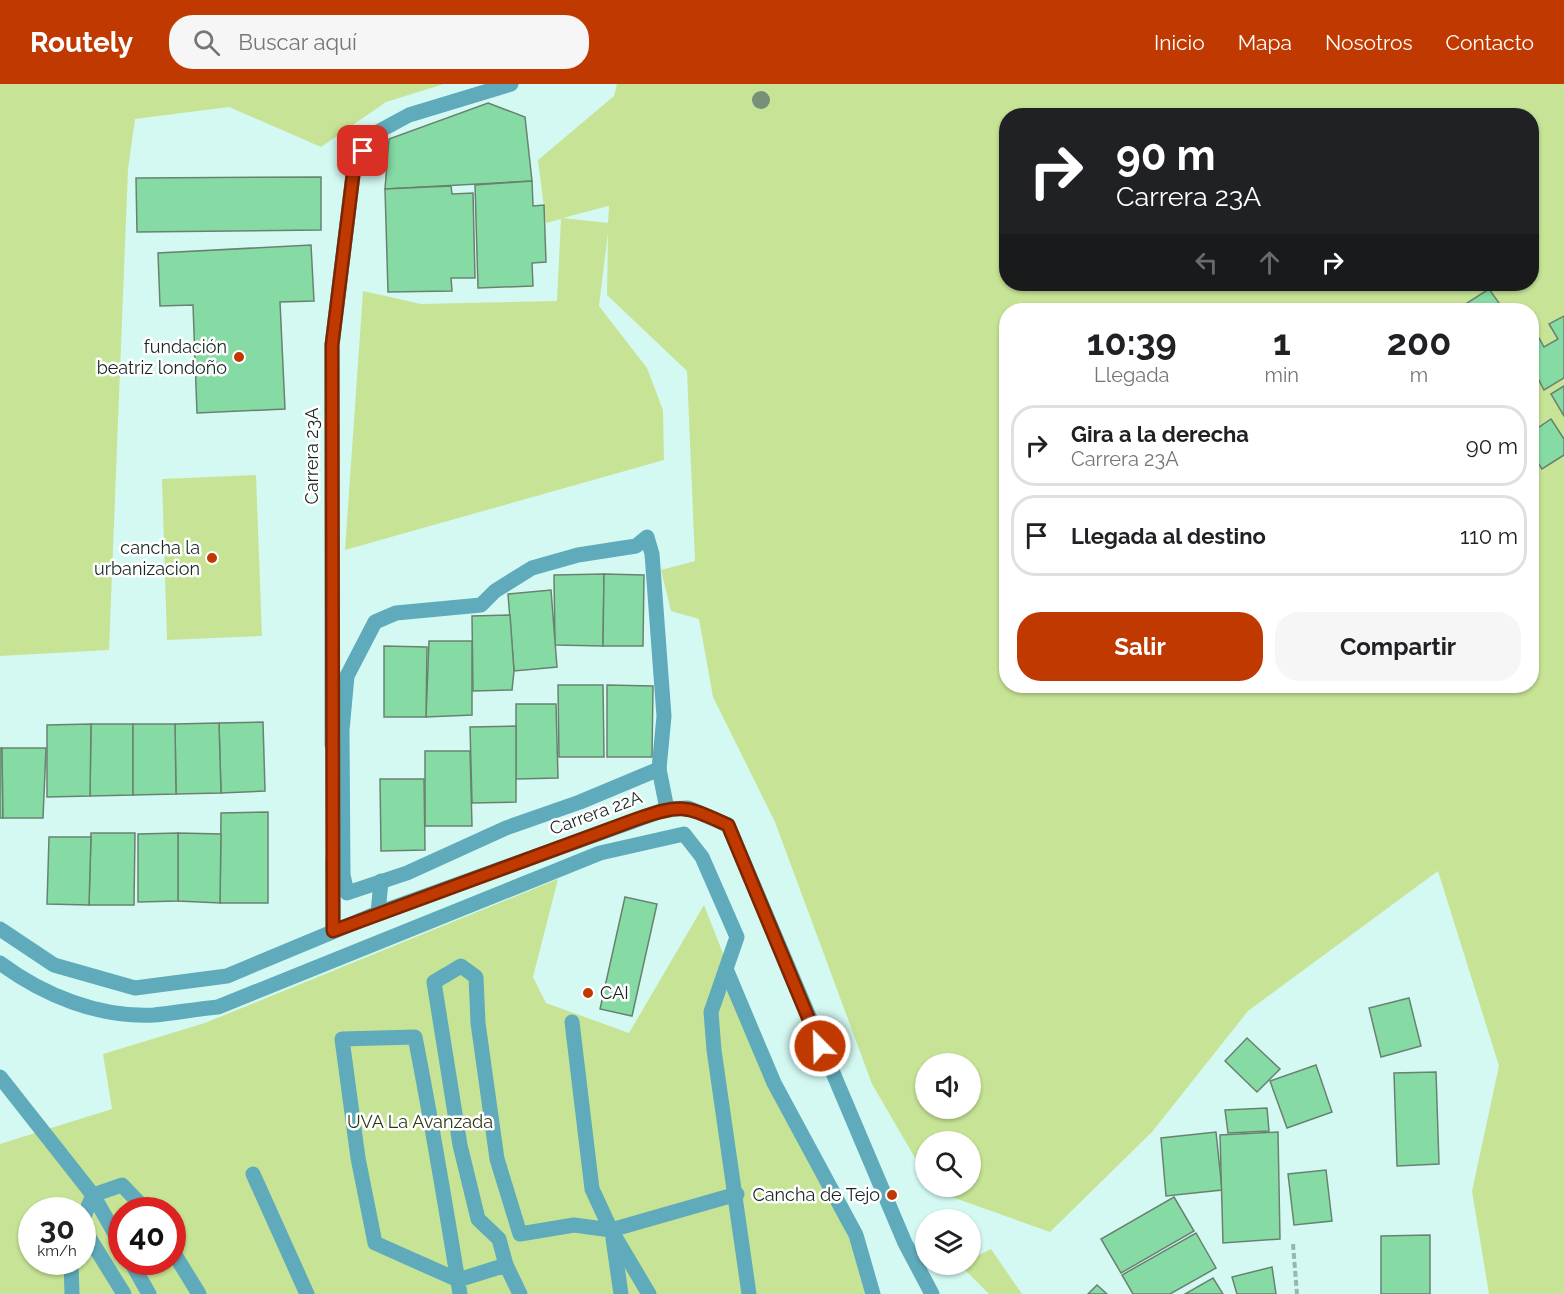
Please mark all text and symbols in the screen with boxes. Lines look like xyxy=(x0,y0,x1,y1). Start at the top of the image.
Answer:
search box xyxy=(169,15,589,69)
text: Routely xyxy=(30,26,133,59)
icon: search xyxy=(190,26,223,59)
text: Buscar aquí xyxy=(238,29,357,55)
text: Inicio xyxy=(1154,30,1205,55)
text: Mapa xyxy=(1238,30,1292,55)
text: Nosotros xyxy=(1325,30,1413,55)
text: Contacto xyxy=(1446,30,1534,55)
pin xyxy=(337,125,388,176)
text: 90 m xyxy=(1116,131,1216,180)
icon: right xyxy=(1017,132,1095,210)
icon: arrive xyxy=(346,134,379,167)
text: Carrera 23A xyxy=(1116,181,1261,212)
icon: left xyxy=(1190,246,1223,279)
icon: ahead xyxy=(1253,246,1286,279)
icon: right xyxy=(1316,246,1349,279)
text: 10:39 xyxy=(1087,321,1177,363)
text: 1 xyxy=(1273,321,1291,363)
text: 200 xyxy=(1387,321,1451,363)
place label: fundación beatriz londoño xyxy=(97,336,227,378)
marker: fundación beatriz londoño xyxy=(232,350,246,364)
text: Llegada xyxy=(1094,363,1170,387)
text: min xyxy=(1265,363,1299,387)
text: m xyxy=(1410,363,1428,387)
street label: Carrera 23A xyxy=(301,408,322,504)
text: Gira a la derecha xyxy=(1071,421,1249,447)
icon: right xyxy=(1020,429,1053,462)
text: 90 m xyxy=(1466,433,1518,459)
text: Carrera 23A xyxy=(1071,447,1179,471)
icon: arrive xyxy=(1020,519,1053,552)
text: Llegada al destino xyxy=(1071,523,1266,549)
text: 110 m xyxy=(1460,523,1518,549)
place label: cancha la urbanizacion xyxy=(94,537,200,579)
marker: cancha la urbanizacion xyxy=(205,551,219,565)
button: Salir xyxy=(1017,612,1263,681)
button: Compartir xyxy=(1275,612,1521,681)
street label: Carrera 22A xyxy=(547,786,645,839)
place label: CAI xyxy=(600,982,629,1003)
marker: CAI xyxy=(581,986,595,1000)
position arrow xyxy=(788,1014,852,1078)
map controls xyxy=(915,1053,981,1275)
button: sound xyxy=(915,1053,981,1119)
park label: UVA La Avanzada xyxy=(347,1111,493,1132)
button: search xyxy=(915,1131,981,1197)
place label: Cancha de Tejo xyxy=(752,1184,880,1205)
marker: Cancha de Tejo xyxy=(885,1188,899,1202)
speed limit sign: 40 xyxy=(108,1197,186,1275)
button: layers xyxy=(915,1209,981,1275)
text: 30 xyxy=(39,1211,75,1246)
text: km/h xyxy=(37,1242,77,1260)

